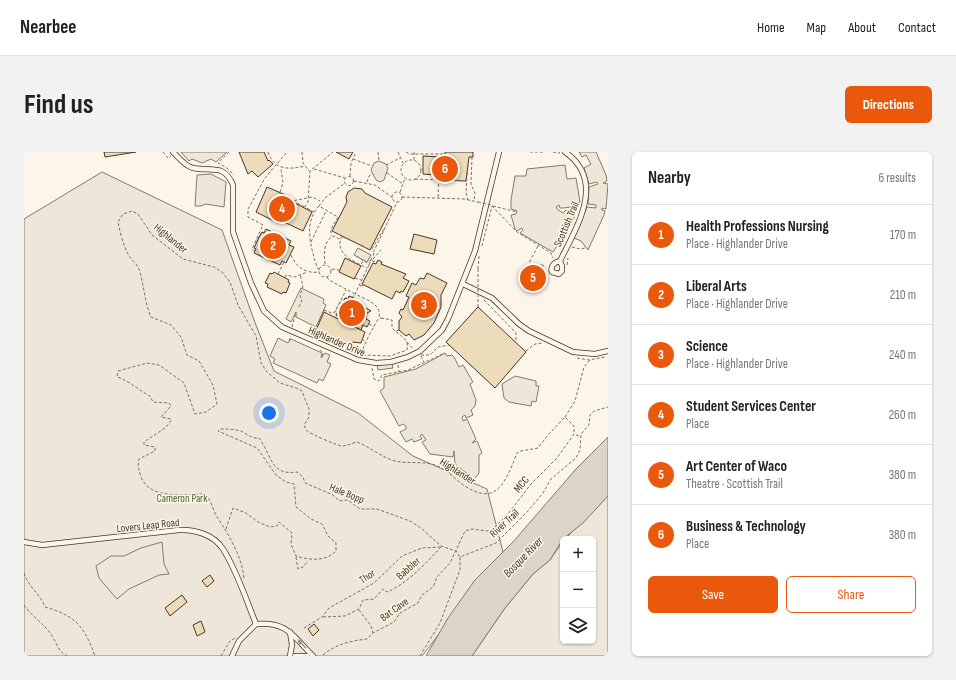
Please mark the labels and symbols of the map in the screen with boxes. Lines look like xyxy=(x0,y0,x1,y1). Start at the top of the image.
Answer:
pin: 6 xyxy=(432,154,458,184)
pin: 4 xyxy=(269,194,295,224)
street label: Scottish Trail xyxy=(551,200,582,249)
street label: Highlander xyxy=(151,221,190,256)
pin: 2 xyxy=(260,231,286,261)
pin: 5 xyxy=(520,263,546,293)
pin: 3 xyxy=(411,290,437,320)
pin: 1 xyxy=(339,298,365,328)
street label: Highlander Drive xyxy=(306,324,367,359)
your location xyxy=(259,403,279,423)
street label: Highlander xyxy=(437,455,478,488)
street label: MCC xyxy=(511,474,532,495)
street label: Hale Bopp xyxy=(327,481,366,506)
park label: Cameron Park xyxy=(157,492,208,505)
street label: River Trail xyxy=(487,506,522,540)
street label: Lovers Leap Road xyxy=(116,516,180,535)
water label: Bosque River xyxy=(500,533,547,581)
street label: Babbler xyxy=(394,554,423,583)
street label: Thor xyxy=(357,566,378,587)
street label: Bat Cave xyxy=(377,595,411,624)
one-way arrow xyxy=(297,639,306,649)

